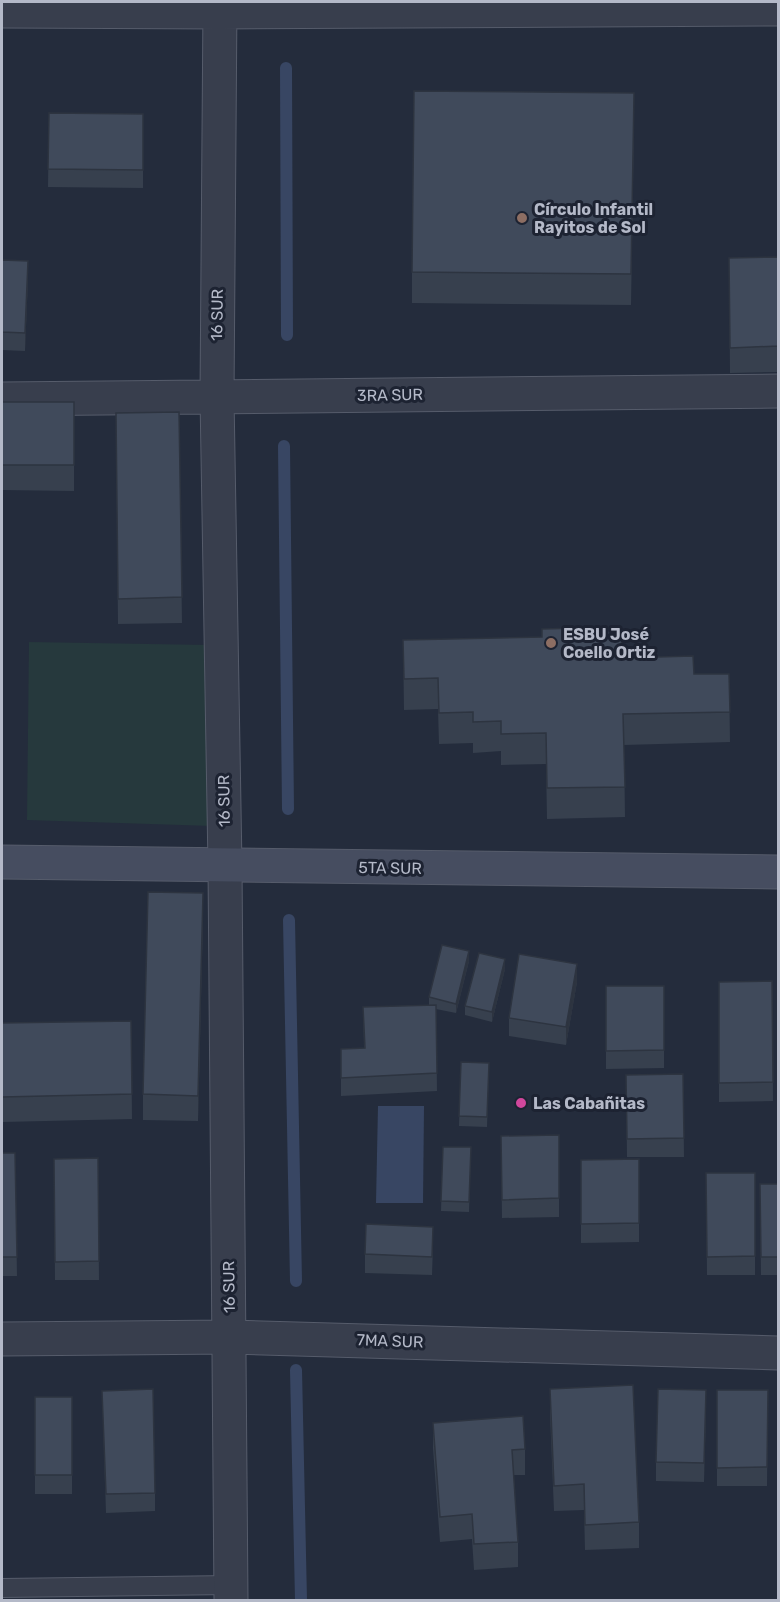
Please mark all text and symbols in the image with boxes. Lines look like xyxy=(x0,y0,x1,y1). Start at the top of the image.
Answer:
place label: Círculo Infantil Rayitos de Sol xyxy=(534,200,653,237)
marker: Círculo Infantil Rayitos de Sol xyxy=(515,211,529,225)
street label: 16 SUR xyxy=(207,289,227,341)
street label: 3RA SUR xyxy=(357,385,423,405)
place label: ESBU José Coello Ortiz xyxy=(563,625,656,662)
marker: ESBU José Coello Ortiz xyxy=(544,636,558,650)
street label: 16 SUR xyxy=(214,775,234,827)
street label: 5TA SUR xyxy=(358,858,422,878)
place label: Las Cabañitas xyxy=(533,1094,645,1113)
marker: Las Cabañitas xyxy=(514,1096,528,1110)
street label: 16 SUR xyxy=(219,1261,239,1313)
street label: 7MA SUR xyxy=(356,1330,424,1352)

